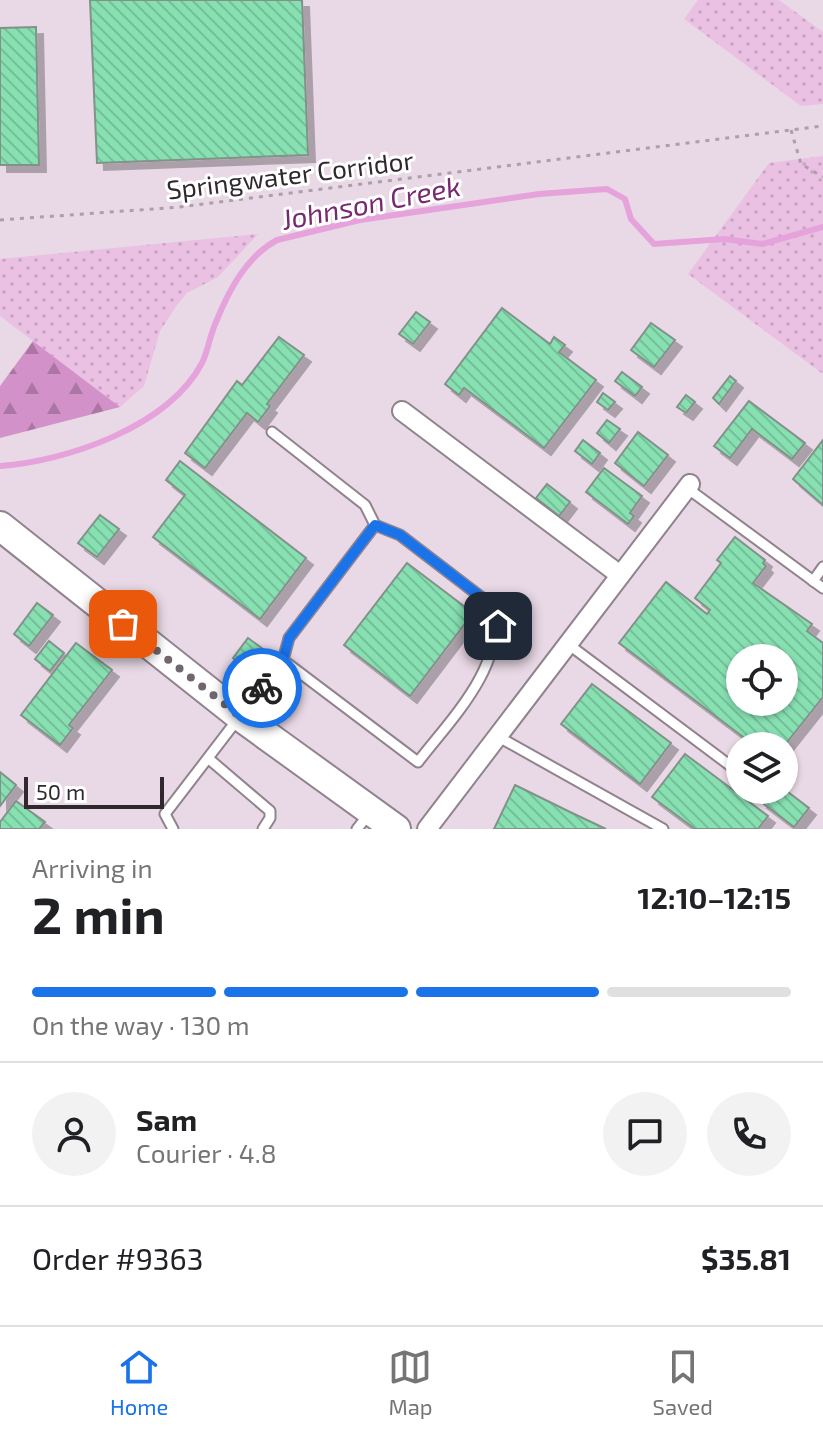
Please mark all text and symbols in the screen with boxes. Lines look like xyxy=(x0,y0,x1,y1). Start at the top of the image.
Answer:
street label: Springwater Corridor xyxy=(165,143,415,205)
water label: Johnson Creek xyxy=(278,168,463,236)
pin xyxy=(89,590,157,658)
pin xyxy=(464,592,532,660)
icon: bag xyxy=(101,602,145,646)
icon: home xyxy=(476,604,520,648)
map controls xyxy=(726,644,798,804)
button: locate xyxy=(726,644,798,716)
courier xyxy=(222,648,302,728)
icon: bike xyxy=(240,666,284,710)
button: layers xyxy=(726,732,798,804)
scale bar xyxy=(24,773,164,809)
text: 50 m xyxy=(36,778,85,804)
text: Arriving in xyxy=(32,852,153,883)
text: 12:10–12:15 xyxy=(638,879,791,915)
text: 2 min xyxy=(32,882,165,944)
text: On the way · 130 m xyxy=(32,1009,250,1040)
button: person xyxy=(32,1092,116,1176)
button: chat xyxy=(603,1092,687,1176)
button: phone xyxy=(707,1092,791,1176)
text: Sam xyxy=(136,1101,197,1137)
text: Courier · 4.8 xyxy=(136,1137,277,1168)
text: Order #9363 xyxy=(32,1240,203,1276)
text: $35.81 xyxy=(701,1240,791,1276)
tab: Home xyxy=(110,1345,168,1419)
tab: Map xyxy=(388,1345,433,1419)
tab: Saved xyxy=(653,1345,713,1419)

